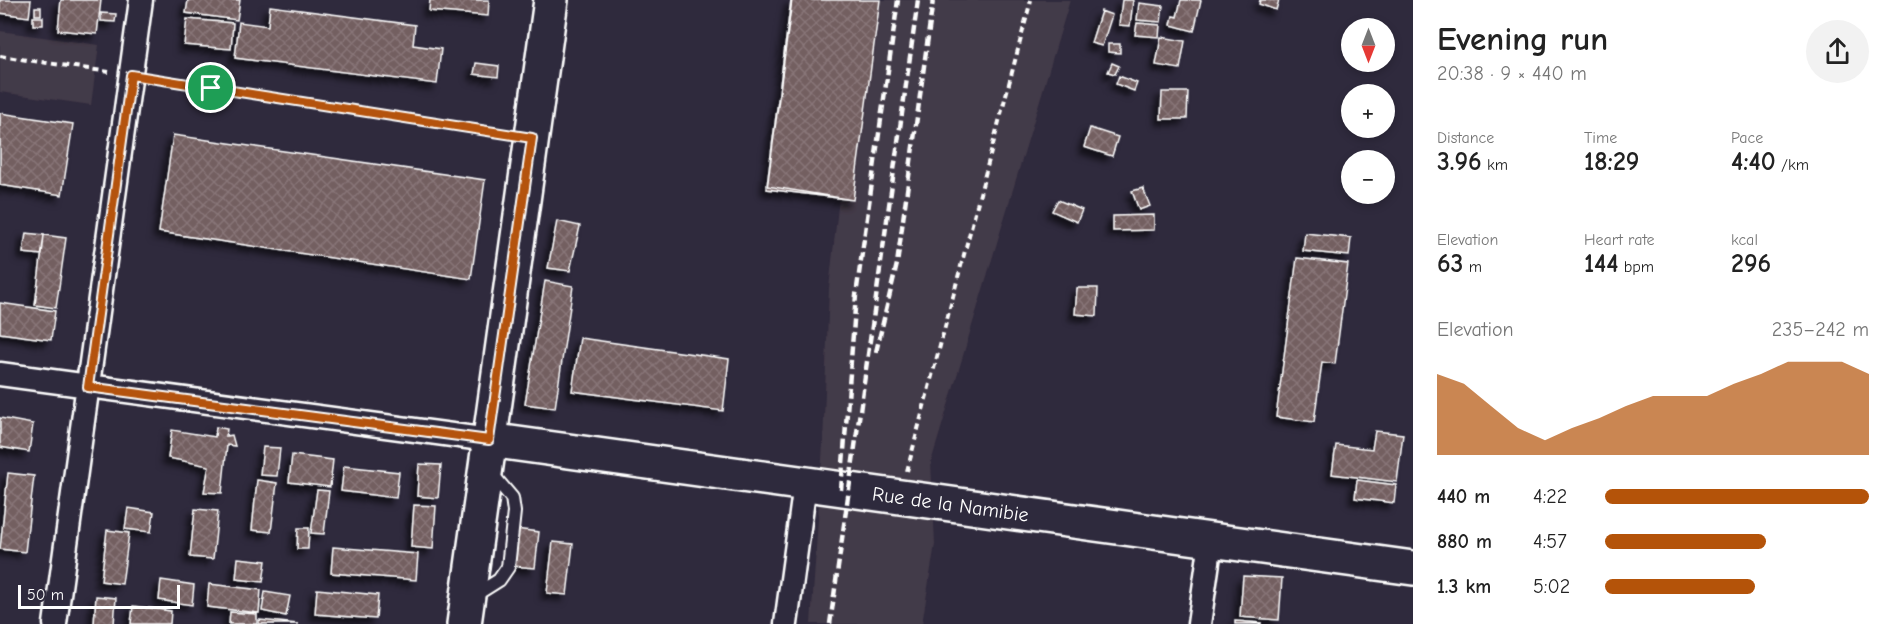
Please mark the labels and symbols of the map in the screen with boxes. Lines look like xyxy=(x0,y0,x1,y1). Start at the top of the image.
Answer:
north arrow xyxy=(1341,18,1395,72)
pin xyxy=(185,62,236,113)
street label: Rue de la Namibie xyxy=(871,482,1030,526)
scale bar xyxy=(18,582,180,610)

